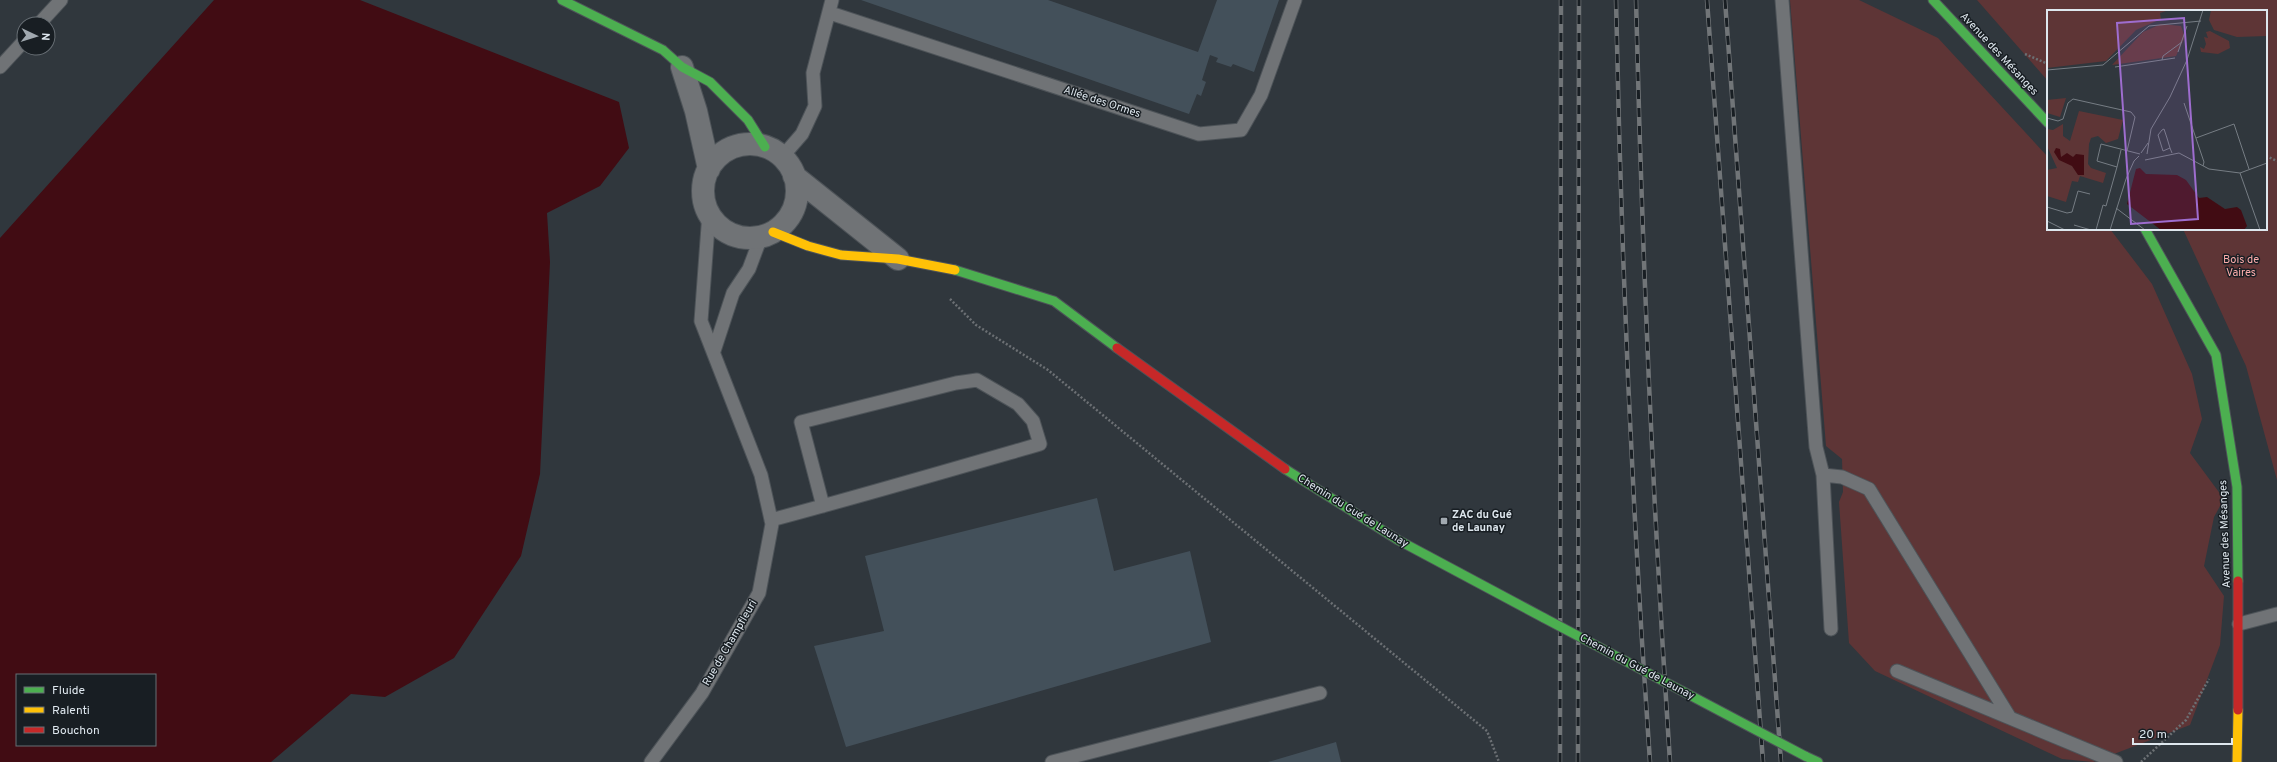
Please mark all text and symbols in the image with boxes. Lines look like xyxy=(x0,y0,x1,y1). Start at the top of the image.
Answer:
street label: Avenue des Mésanges xyxy=(1957,10,2041,98)
inset map xyxy=(2047,10,2267,230)
north arrow xyxy=(16,16,56,56)
text: N xyxy=(38,32,52,41)
street label: Allée des Ormes xyxy=(1062,83,1142,121)
park label: Bois de Vaires xyxy=(2223,253,2259,280)
street label: Chemin du Gué de Launay xyxy=(1295,471,1411,551)
street label: Avenue des Mésanges xyxy=(2216,480,2234,588)
place label: ZAC du Gué de Launay xyxy=(1452,508,1512,535)
marker: ZAC du Gué de Launay xyxy=(1439,516,1449,526)
street label: Rue de Champfleuri xyxy=(700,597,760,689)
street label: Chemin du Gué de Launay xyxy=(1577,631,1697,703)
legend xyxy=(16,674,156,746)
text: Fluide xyxy=(52,683,85,699)
text: Ralenti xyxy=(52,703,90,719)
scale bar xyxy=(2133,720,2232,746)
text: Bouchon xyxy=(52,723,100,739)
text: 20 m xyxy=(2139,727,2167,743)

